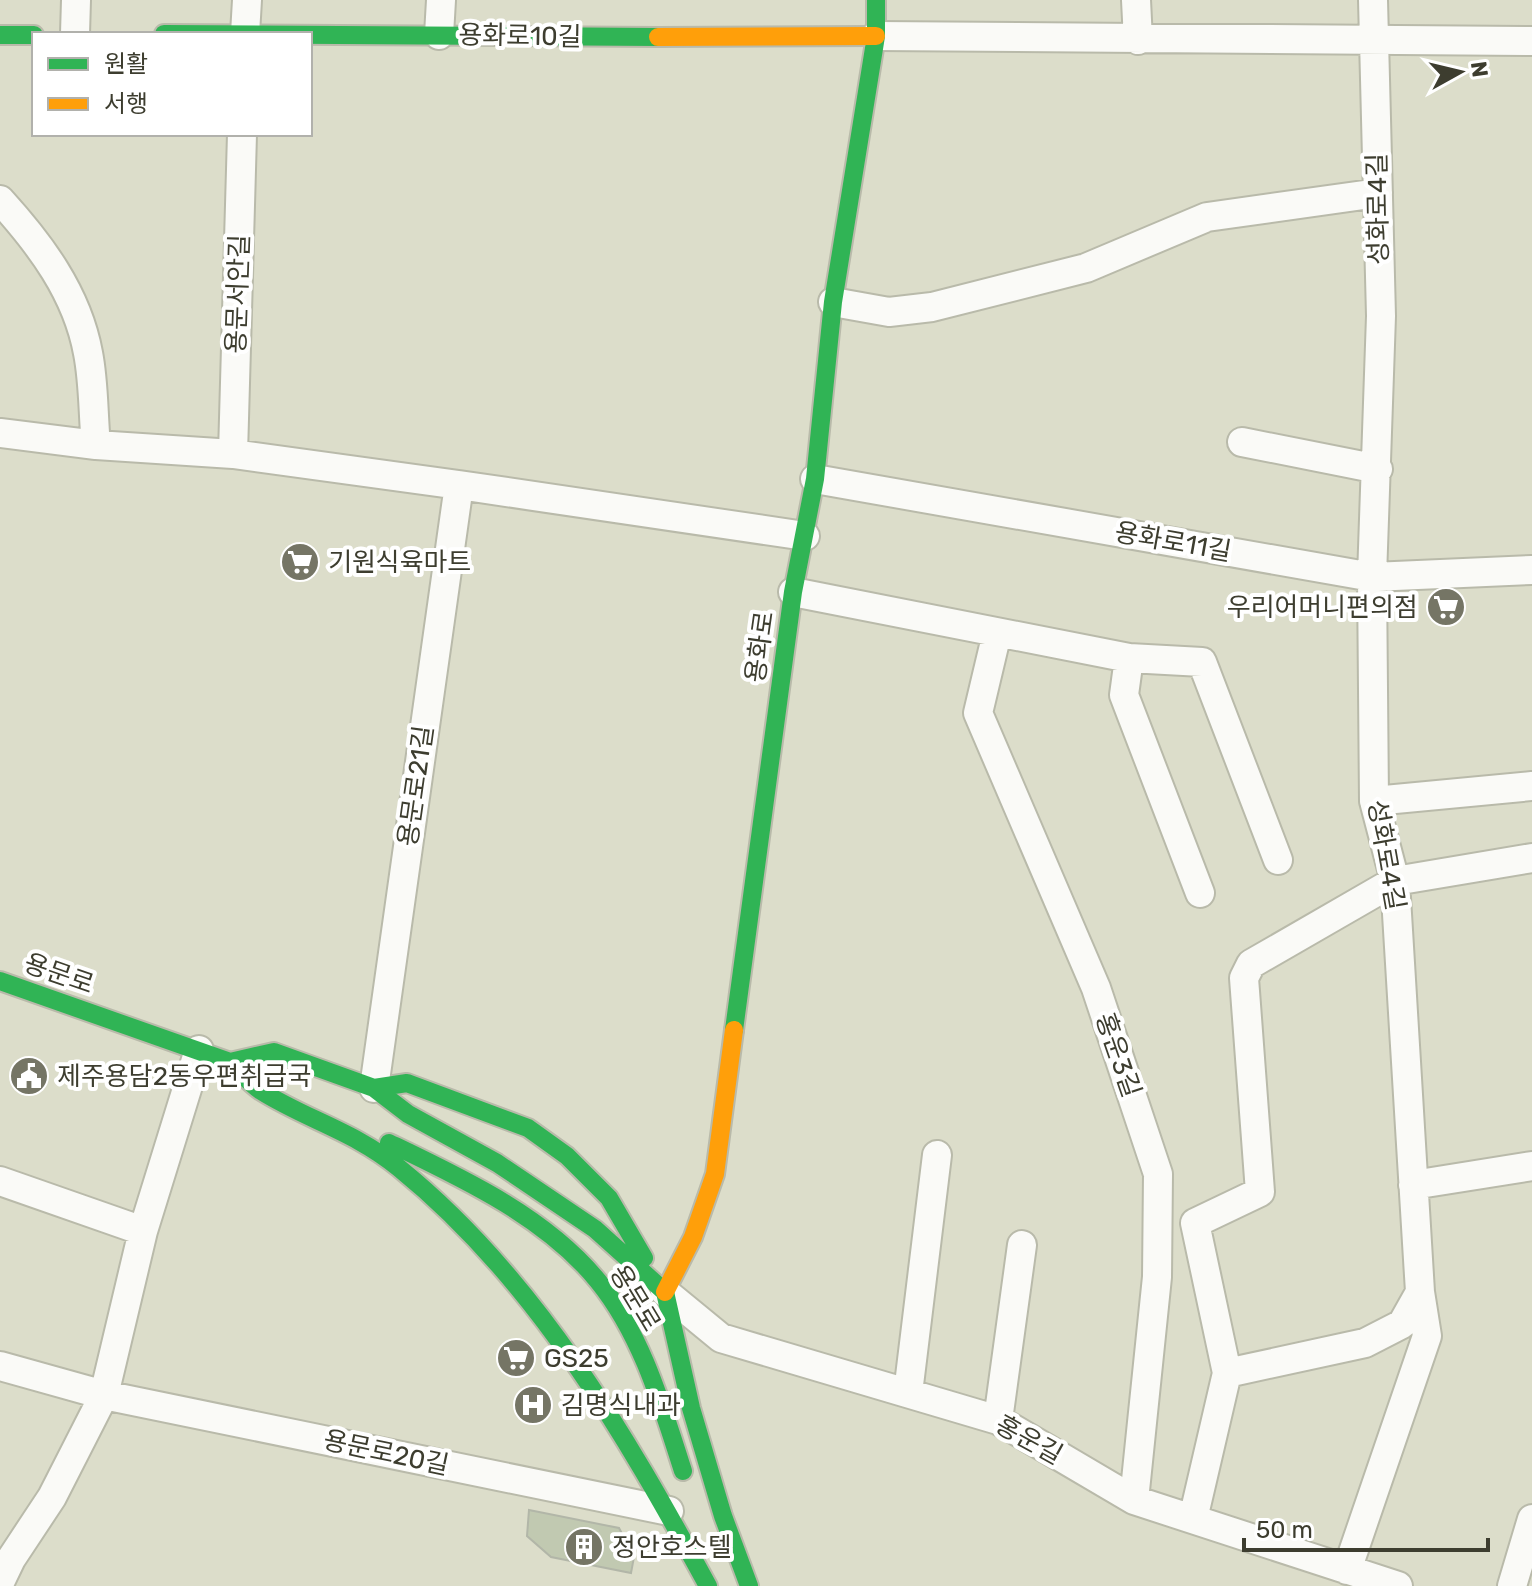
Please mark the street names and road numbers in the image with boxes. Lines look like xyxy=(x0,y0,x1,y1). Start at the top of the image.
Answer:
street label: 용화로10길 xyxy=(458,19,582,53)
street label: 성화로4길 xyxy=(1362,153,1394,265)
street label: 용문서안길 xyxy=(220,234,256,354)
street label: 용화로11길 xyxy=(1112,516,1234,568)
street label: 용화로 xyxy=(740,609,780,685)
street label: 용문로21길 xyxy=(392,723,440,849)
street label: 성화로4길 xyxy=(1361,797,1411,913)
street label: 용문로 xyxy=(20,948,98,1000)
street label: 홍운3길 xyxy=(1089,1009,1147,1101)
street label: 용문로 xyxy=(603,1259,667,1337)
street label: 홍운길 xyxy=(990,1409,1068,1471)
street label: 용문로20길 xyxy=(320,1425,452,1481)

